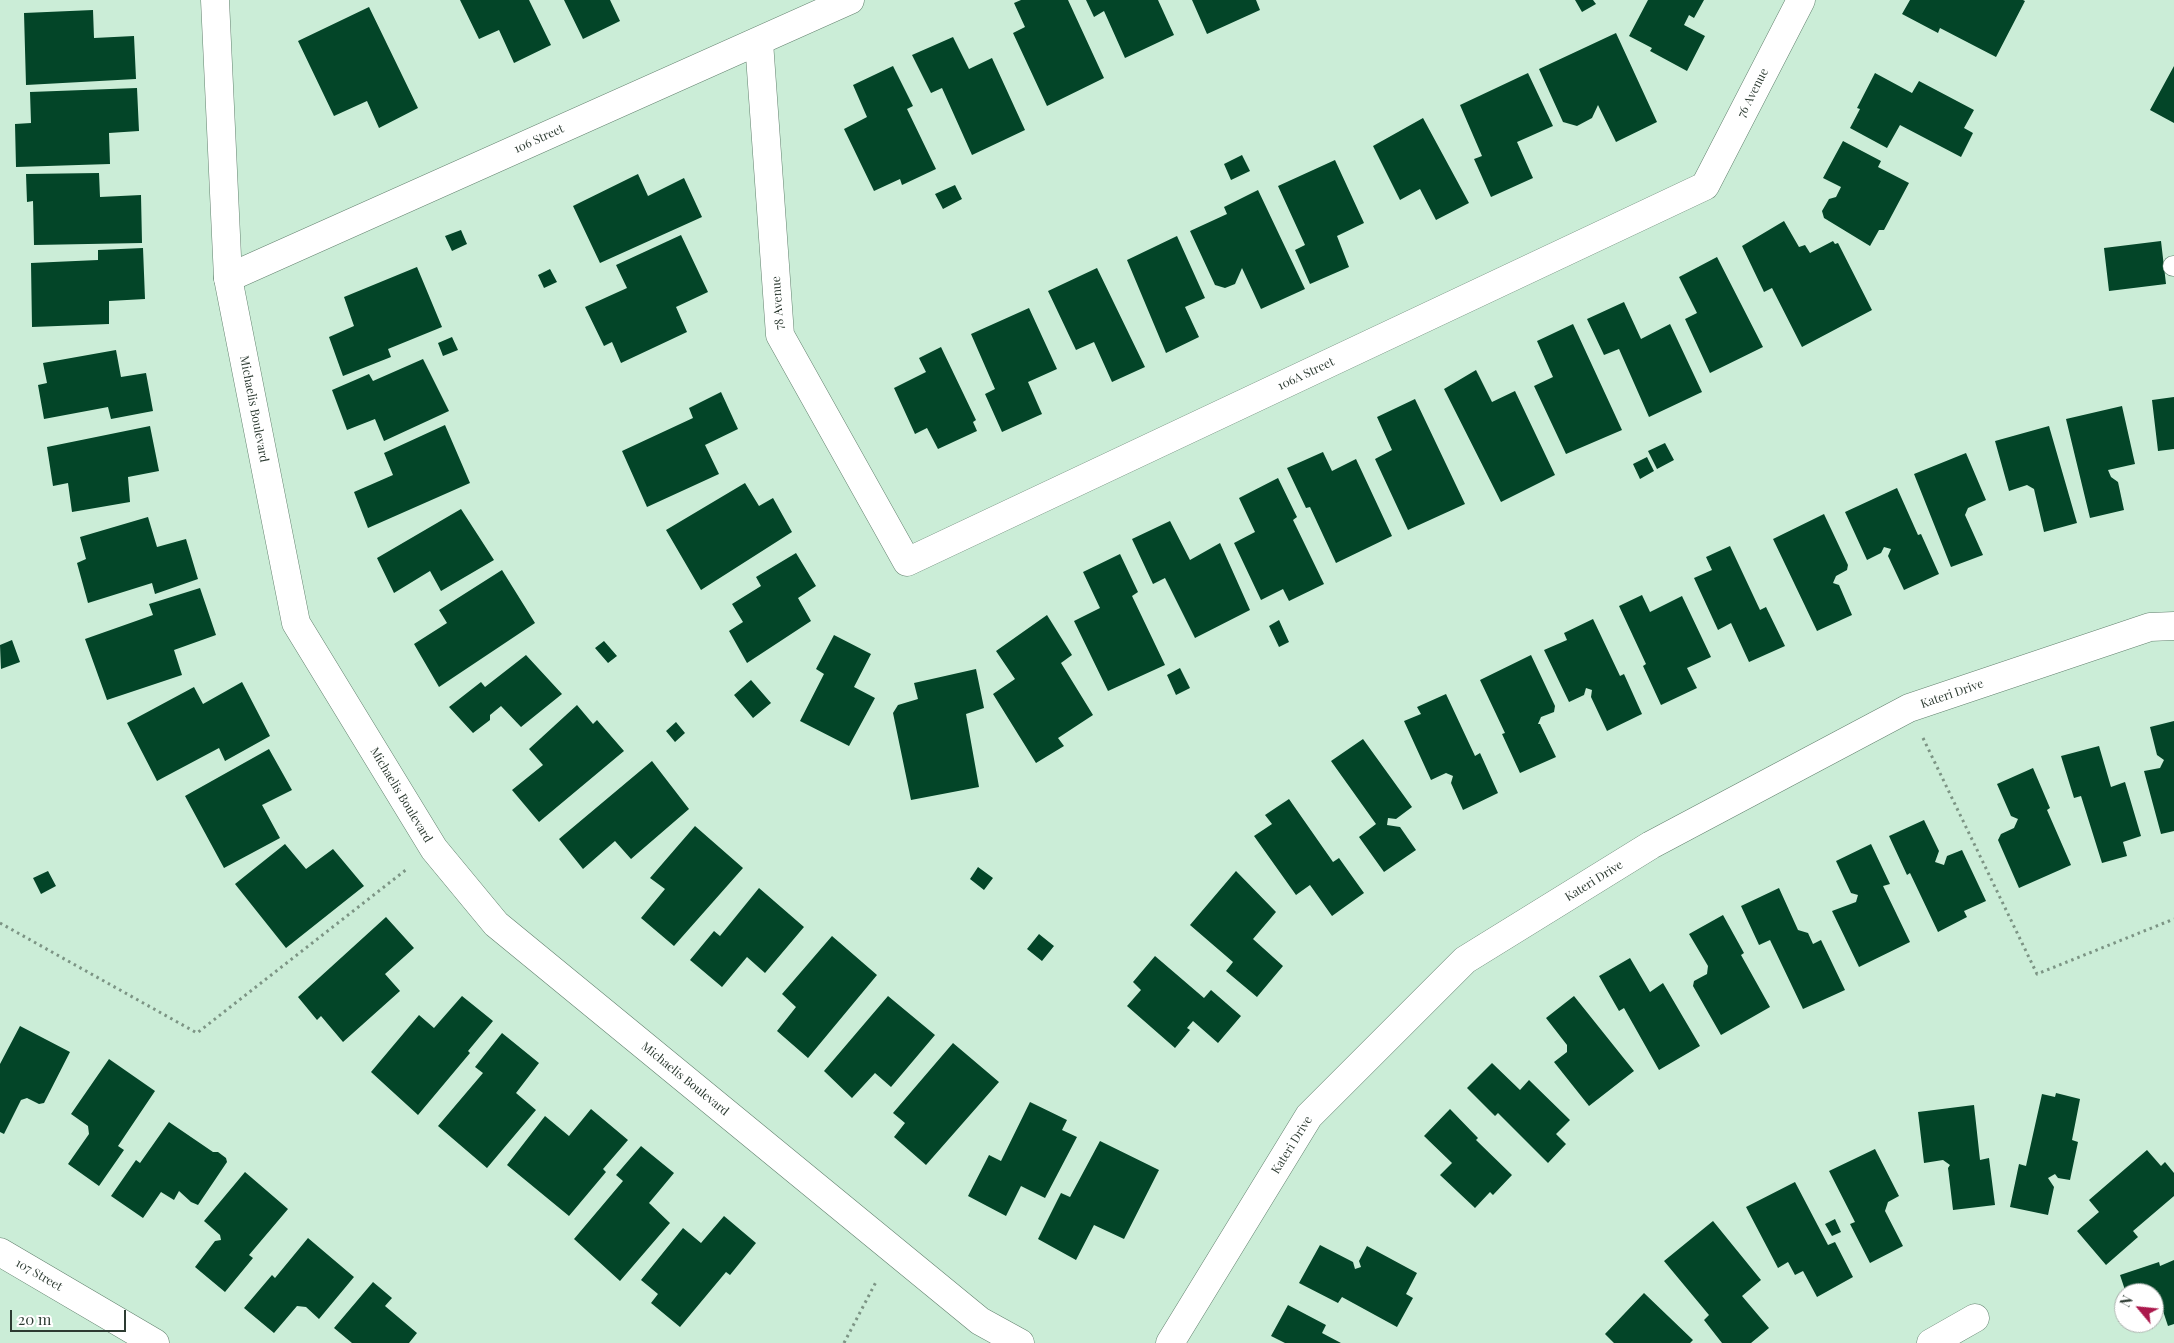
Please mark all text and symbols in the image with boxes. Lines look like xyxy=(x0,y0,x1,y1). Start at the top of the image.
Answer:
street label: 76 Avenue xyxy=(1734,66,1772,120)
street label: 106 Street xyxy=(512,122,566,156)
street label: 78 Avenue xyxy=(769,276,787,330)
street label: Michaelis Boulevard xyxy=(237,354,271,464)
street label: 106A Street xyxy=(1275,355,1337,393)
street label: Kateri Drive xyxy=(1919,677,1985,711)
street label: Michaelis Boulevard xyxy=(367,745,435,845)
street label: Kateri Drive xyxy=(1562,858,1626,904)
street label: Michaelis Boulevard xyxy=(638,1039,732,1119)
street label: Kateri Drive xyxy=(1269,1113,1315,1177)
street label: 107 Street xyxy=(13,1256,65,1294)
north arrow xyxy=(2114,1283,2164,1333)
text: N xyxy=(2115,1292,2137,1310)
scale bar xyxy=(12,1300,129,1332)
text: 20 m xyxy=(18,1309,51,1329)

